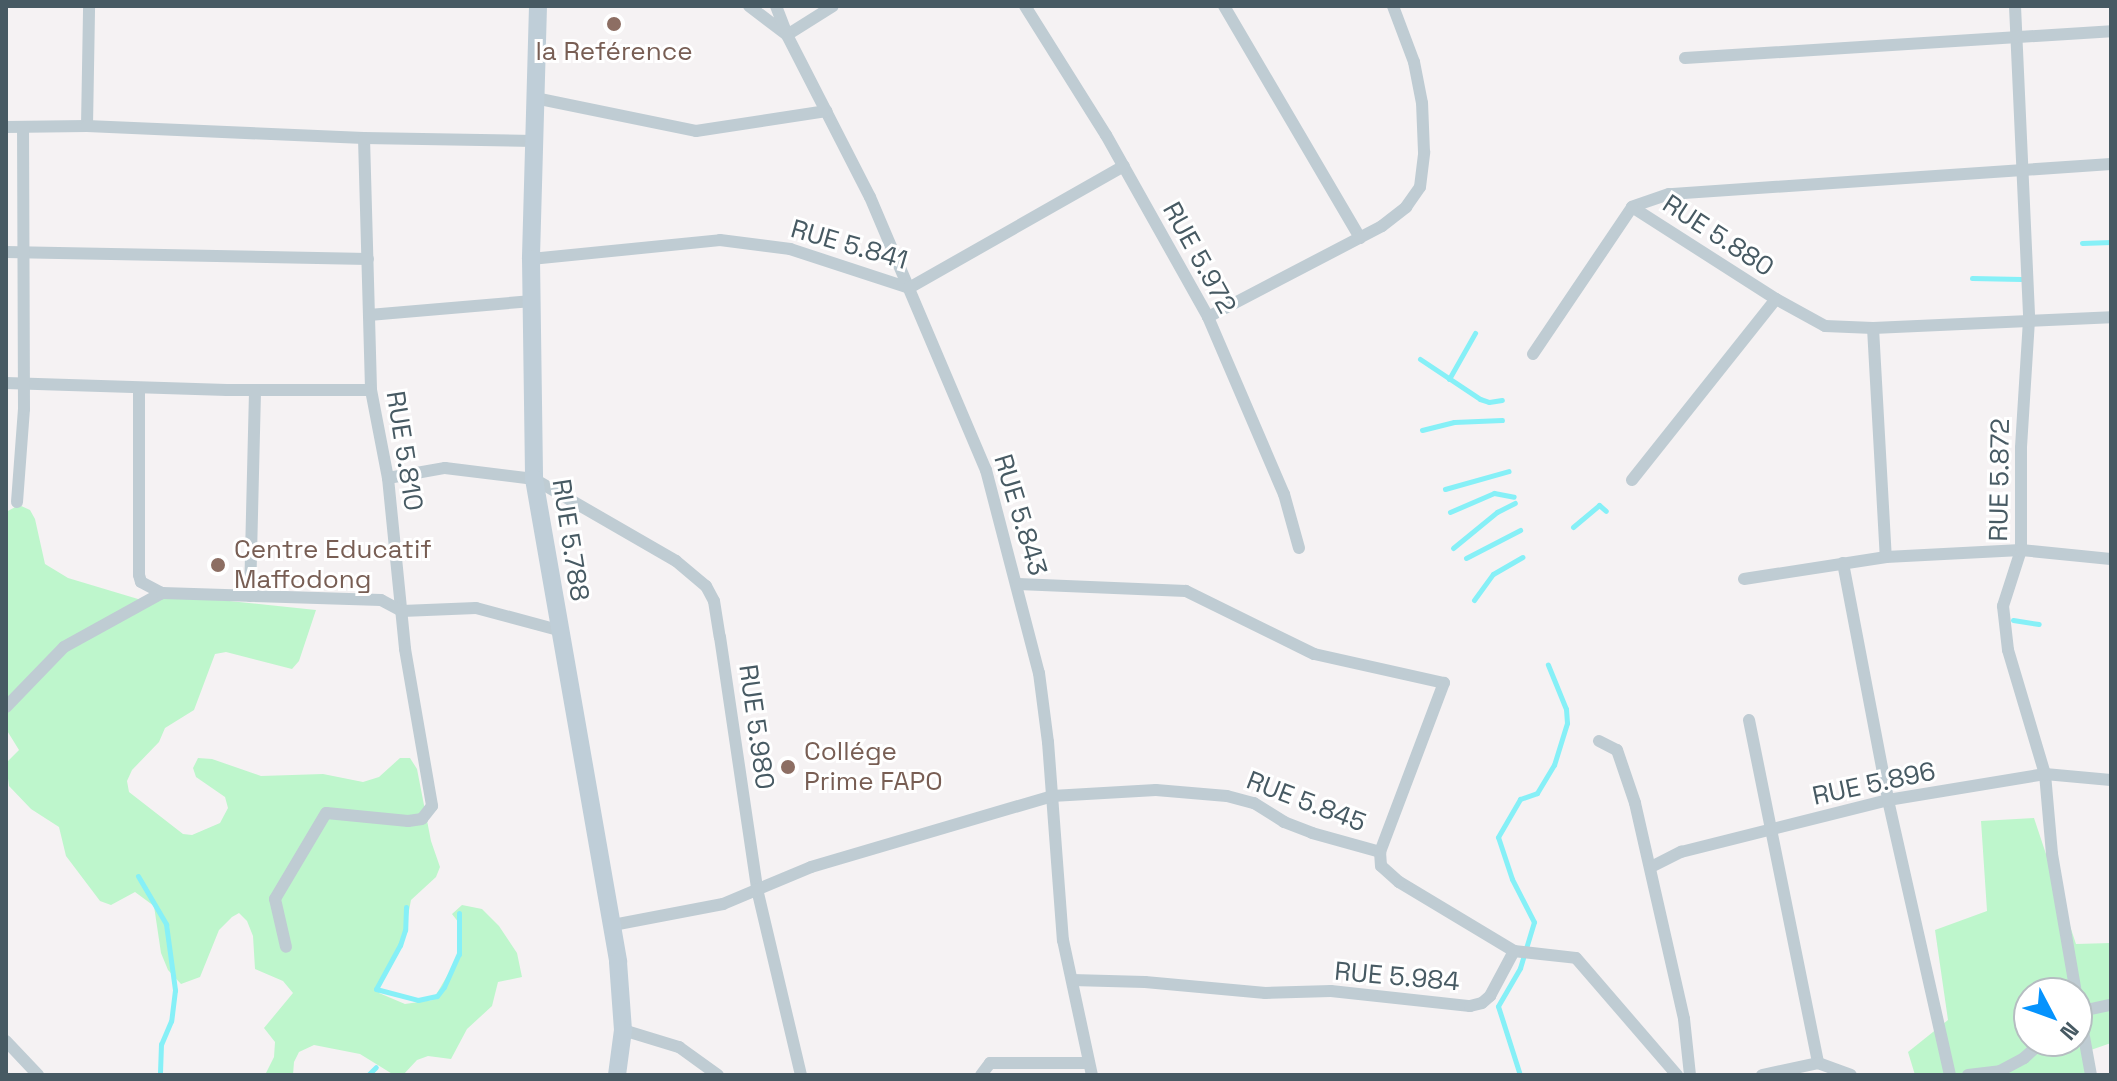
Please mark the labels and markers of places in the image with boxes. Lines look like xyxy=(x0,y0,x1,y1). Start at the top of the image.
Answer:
marker: la Reférence xyxy=(605,15,623,33)
place label: la Reférence xyxy=(535,36,693,68)
place label: Centre Educatif Maffodong xyxy=(234,534,432,596)
marker: Centre Educatif Maffodong xyxy=(209,556,227,574)
place label: Collége Prime FAPO xyxy=(804,736,943,798)
marker: Collége Prime FAPO xyxy=(779,758,797,776)

